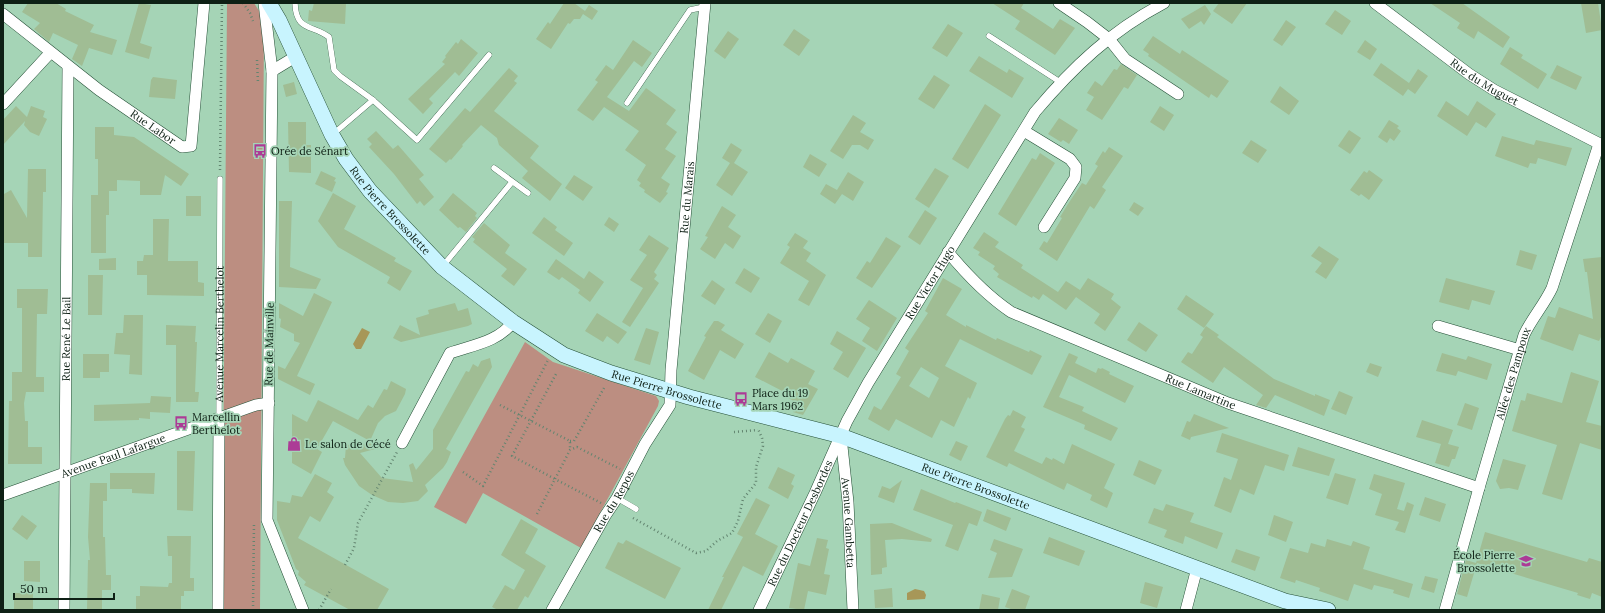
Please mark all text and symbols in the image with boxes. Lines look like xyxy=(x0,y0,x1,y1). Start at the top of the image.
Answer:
street label: Rue du Muguet xyxy=(1447,55,1521,109)
street label: Rue Labor xyxy=(128,107,179,148)
bus stop icon: Orée de Sénart xyxy=(252,143,268,159)
place label: Orée de Sénart xyxy=(271,144,349,158)
street label: Rue du Marais xyxy=(677,161,697,234)
street label: Rue Pierre Brossolette xyxy=(347,163,434,258)
street label: Rue Victor Hugo xyxy=(902,243,958,322)
street label: Avenue Marcelin Berthelot xyxy=(212,265,227,403)
street label: Rue René Le Bail xyxy=(59,297,73,381)
street label: Rue de Mainville xyxy=(261,302,277,386)
street label: Allée des Pampoux xyxy=(1492,325,1534,422)
street label: Rue Pierre Brossolette xyxy=(610,367,724,412)
street label: Rue Lamartine xyxy=(1163,371,1238,412)
place label: Place du 19 Mars 1962 xyxy=(752,386,808,413)
bus stop icon: Place du 19 Mars 1962 xyxy=(733,391,749,407)
place label: Marcellin Berthelot xyxy=(192,410,241,437)
bus stop icon: Marcellin Berthelot xyxy=(173,415,189,431)
street label: Avenue Paul Lafargue xyxy=(58,431,167,481)
shop icon: Le salon de Cécé xyxy=(286,436,302,452)
place label: Le salon de Cécé xyxy=(305,437,391,451)
street label: Rue du Docteur Desbordes xyxy=(764,458,836,589)
street label: Rue Pierre Brossolette xyxy=(920,460,1032,513)
street label: Rue du Repos xyxy=(590,468,637,535)
street label: Avenue Gambetta xyxy=(838,476,858,569)
place label: École Pierre Brossolette xyxy=(1453,548,1515,575)
school or university icon: École Pierre Brossolette xyxy=(1518,553,1534,569)
scale bar xyxy=(14,575,114,601)
text: 50 m xyxy=(20,581,48,596)

